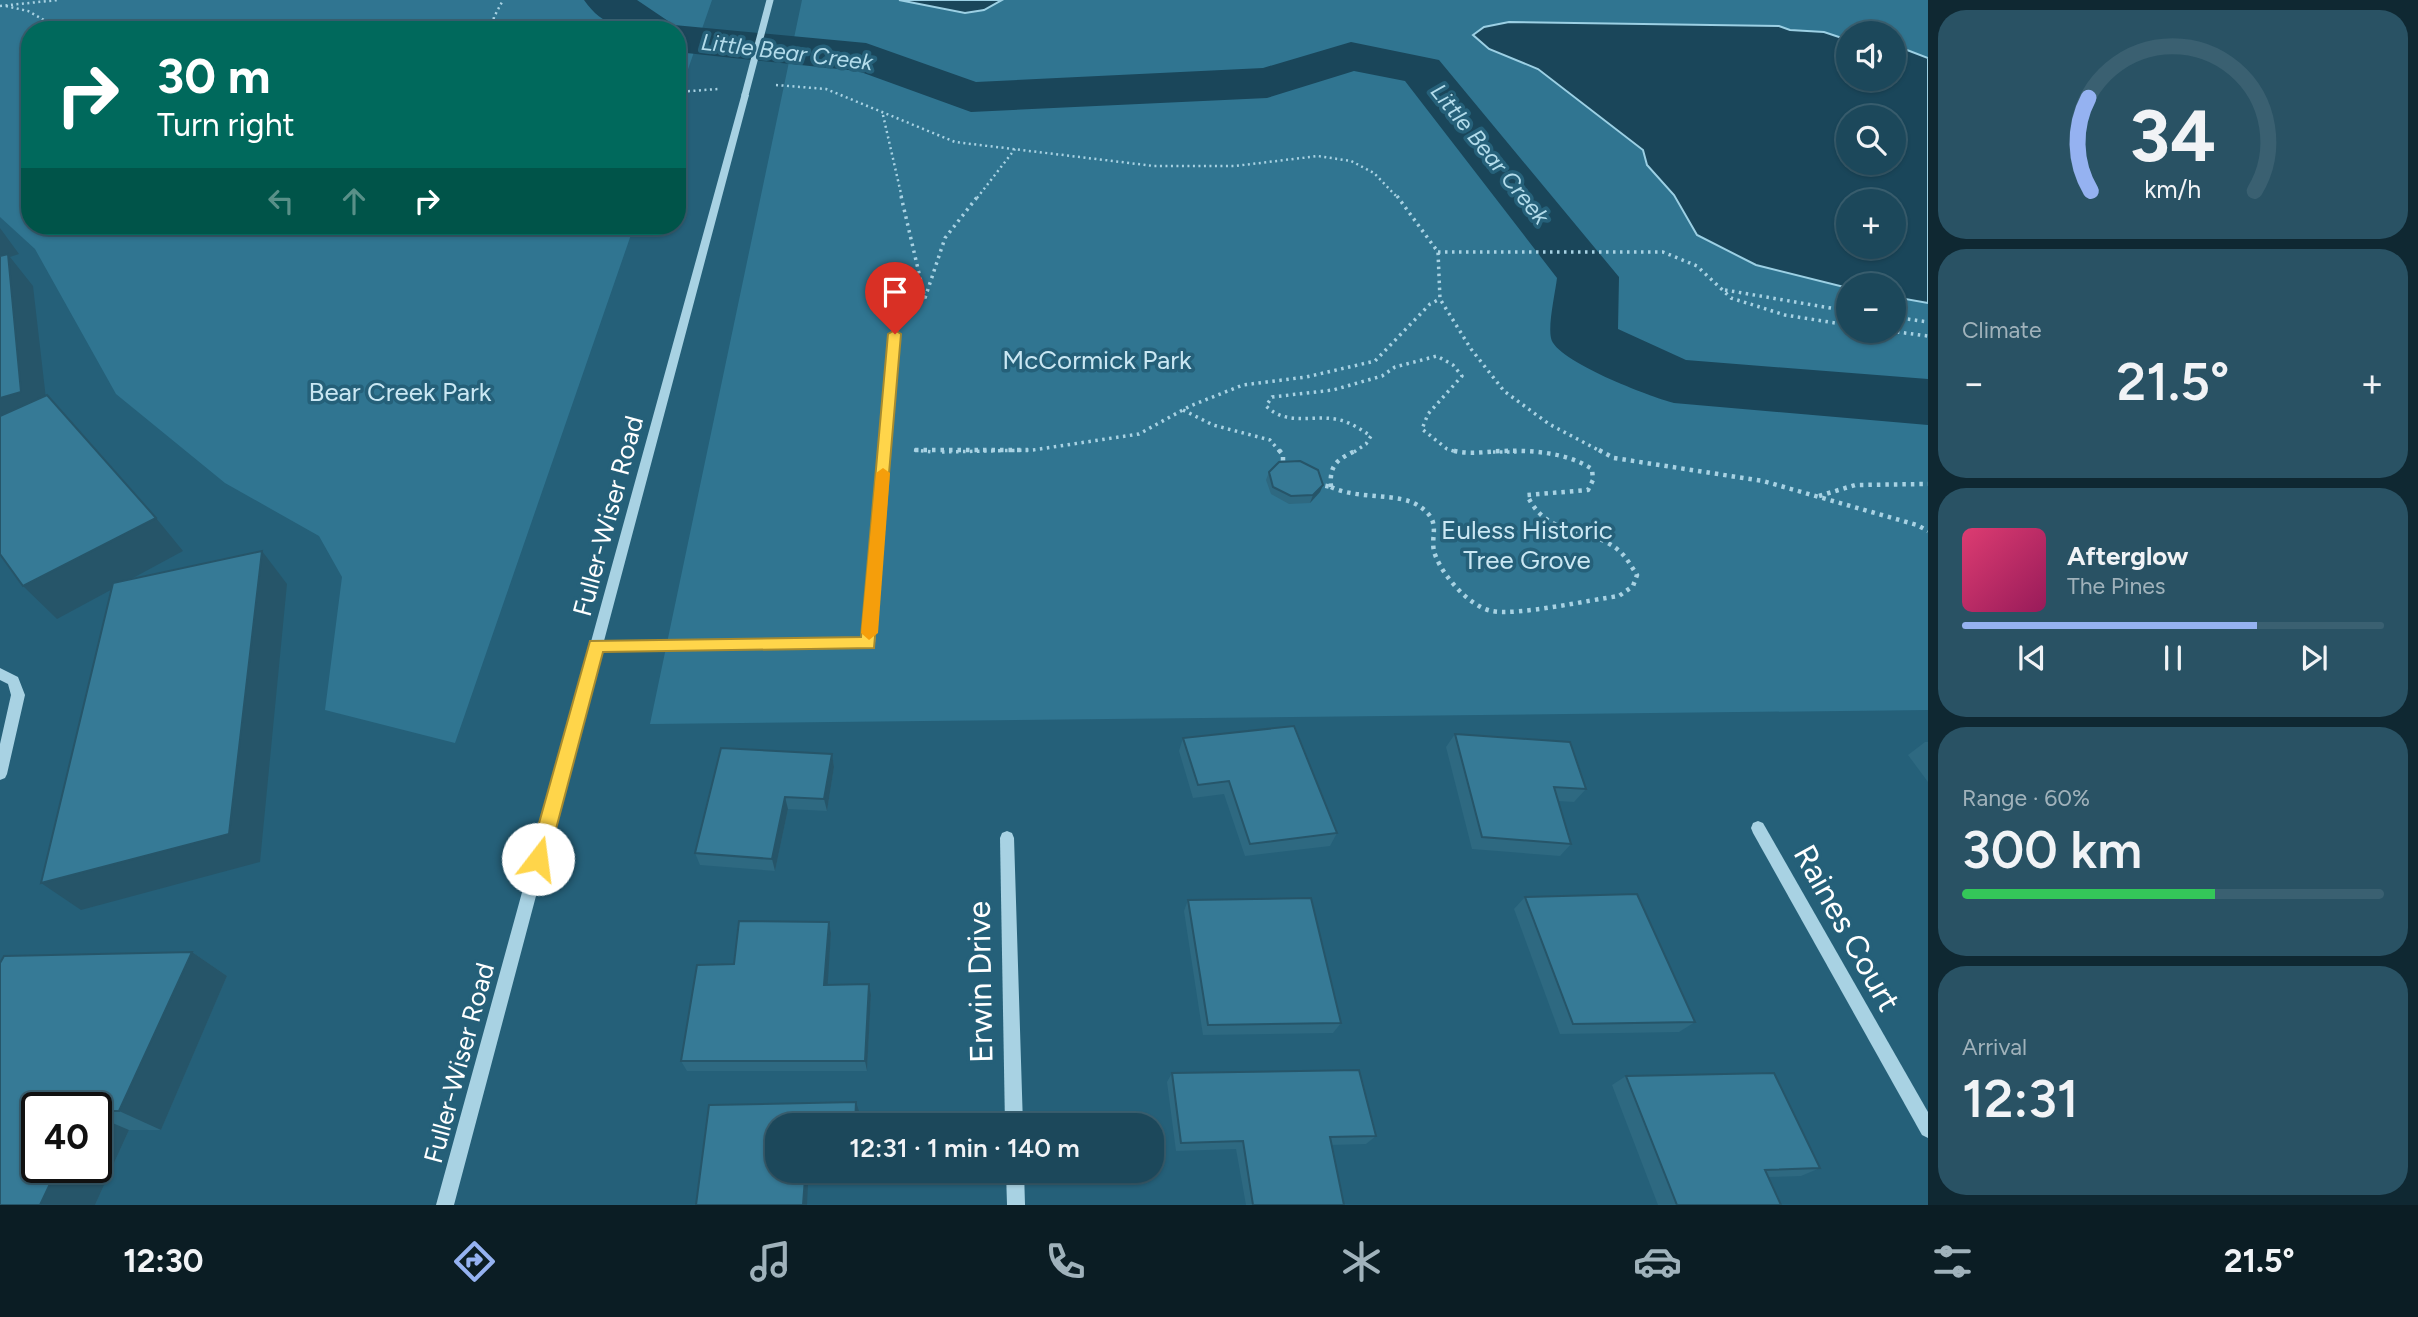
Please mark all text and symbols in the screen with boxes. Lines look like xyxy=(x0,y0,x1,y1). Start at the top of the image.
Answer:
map controls xyxy=(1836,21,1906,343)
button: sound xyxy=(1836,21,1906,91)
water label: Little Bear Creek xyxy=(700,28,875,77)
text: 30 m xyxy=(157,46,270,105)
icon: right xyxy=(42,49,133,140)
water label: Little Bear Creek xyxy=(1425,78,1556,231)
text: 34 xyxy=(2130,92,2216,179)
button: search xyxy=(1836,105,1906,175)
text: Turn right xyxy=(157,106,295,144)
text: km/h xyxy=(2144,173,2202,203)
icon: left xyxy=(262,182,300,220)
icon: ahead xyxy=(335,182,373,220)
icon: right xyxy=(408,182,446,220)
button: + xyxy=(1836,189,1906,259)
pin xyxy=(865,262,925,334)
icon: arrive xyxy=(876,273,914,311)
button: − xyxy=(1836,273,1906,343)
text: Climate xyxy=(1962,316,2041,344)
park label: McCormick Park xyxy=(1002,344,1192,376)
text: 21.5° xyxy=(2116,351,2230,413)
text: − xyxy=(1962,360,1986,406)
text: + xyxy=(2360,360,2384,406)
park label: Bear Creek Park xyxy=(309,376,492,408)
street label: Fuller-Wiser Road xyxy=(566,412,650,620)
park label: Euless Historic Tree Grove xyxy=(1441,514,1613,576)
text: Afterglow xyxy=(2067,540,2189,572)
text: The Pines xyxy=(2067,572,2166,600)
icon: previous xyxy=(2013,639,2051,677)
icon: pause xyxy=(2154,639,2192,677)
icon: next xyxy=(2295,639,2333,677)
text: Range · 60% xyxy=(1962,784,2090,812)
text: 300 km xyxy=(1962,819,2142,881)
position arrow xyxy=(501,822,575,896)
street label: Raines Court xyxy=(1786,838,1908,1018)
street label: Erwin Drive xyxy=(960,901,1000,1063)
street label: Fuller-Wiser Road xyxy=(417,959,501,1167)
text: Arrival xyxy=(1962,1033,2027,1061)
text: 12:31 xyxy=(1962,1068,2079,1130)
speed limit sign: 40 xyxy=(21,1092,112,1183)
text: 12:31 · 1 min · 140 m xyxy=(849,1132,1080,1164)
icon: directions xyxy=(450,1237,499,1286)
icon: music xyxy=(746,1237,795,1286)
icon: phone xyxy=(1041,1237,1090,1286)
icon: climate xyxy=(1337,1237,1386,1286)
icon: car xyxy=(1633,1237,1682,1286)
icon: filters xyxy=(1928,1237,1977,1286)
text: 12:30 xyxy=(123,1242,204,1280)
text: 21.5° xyxy=(2224,1242,2295,1280)

